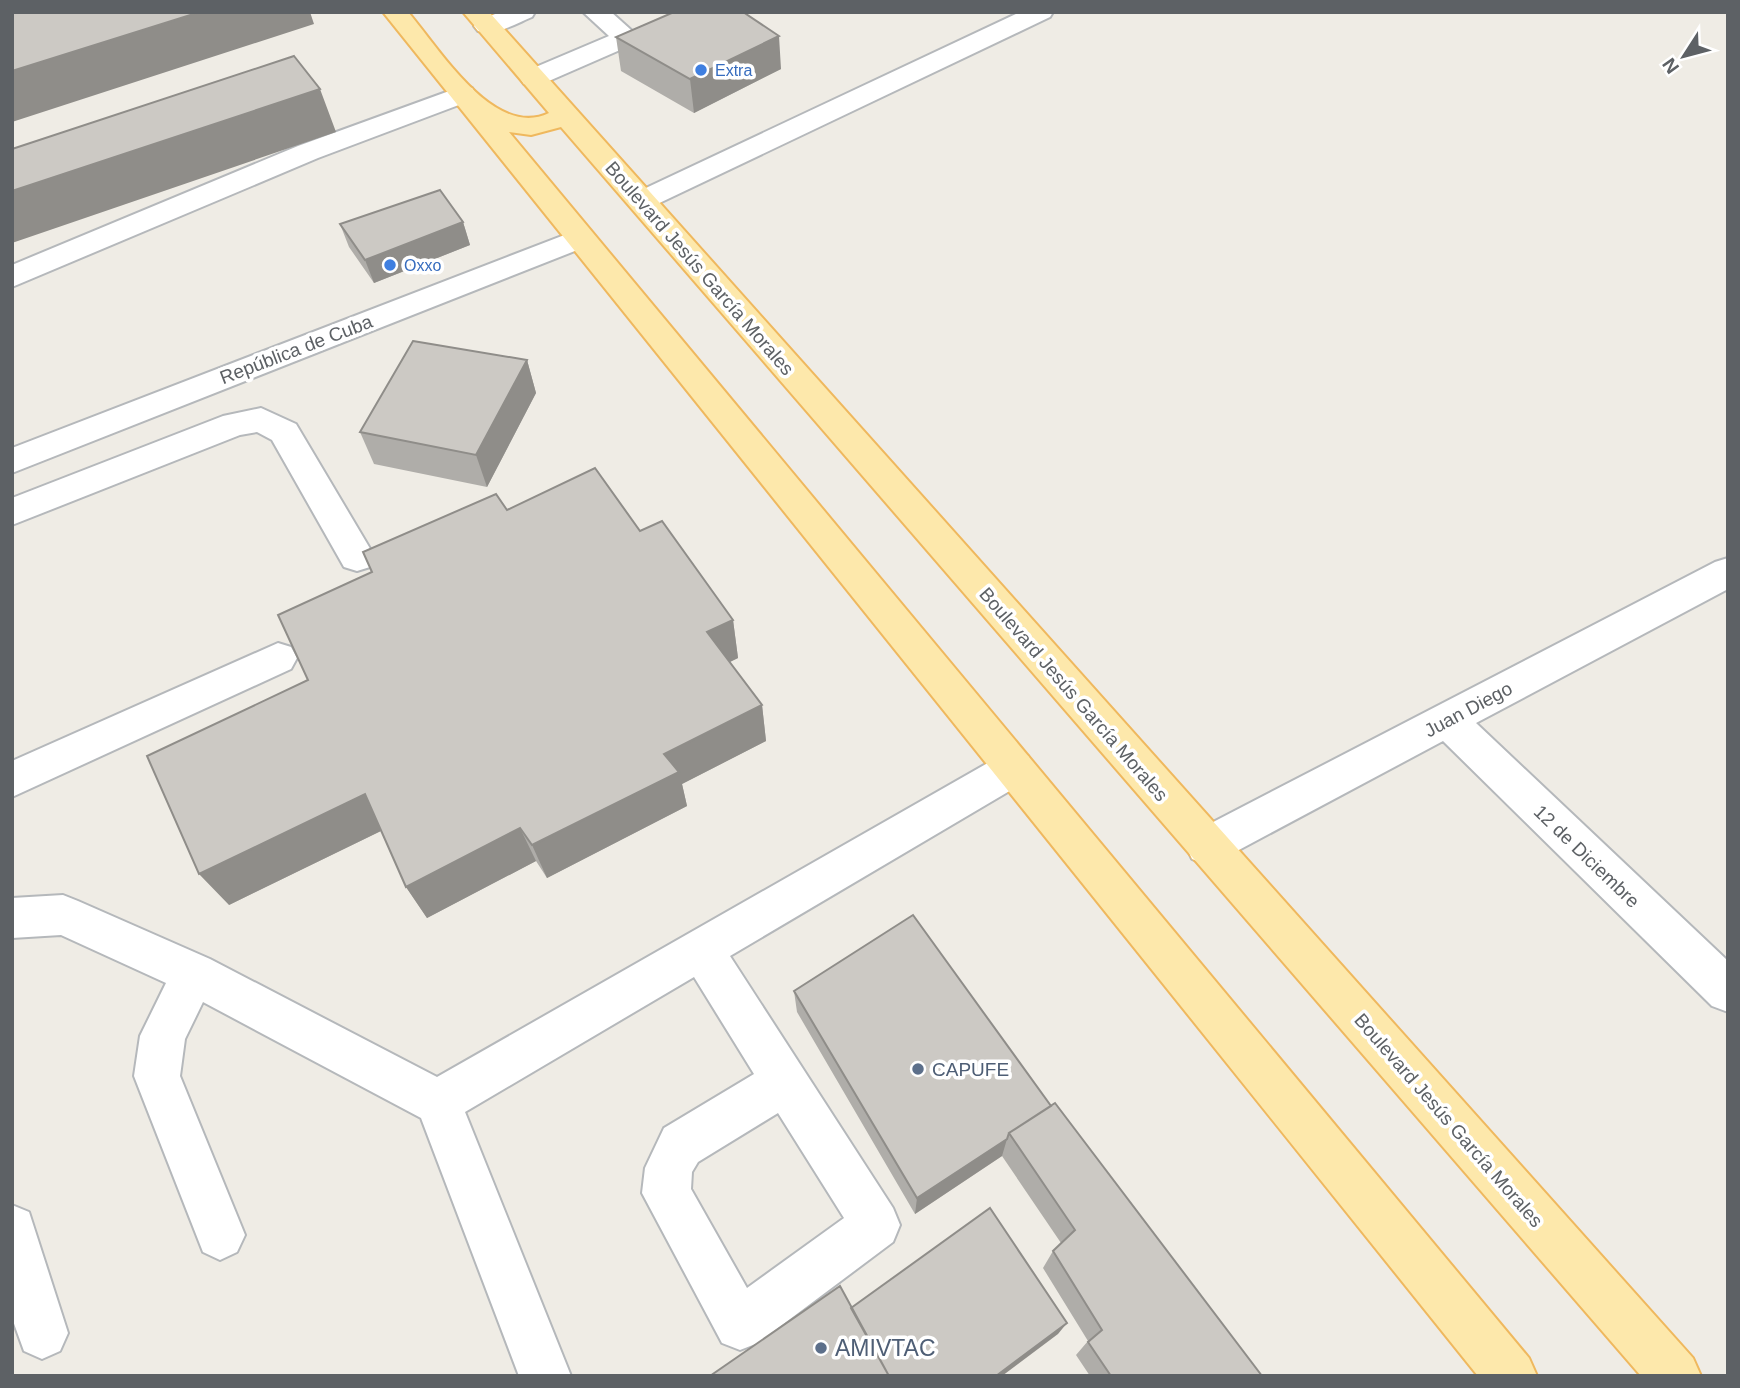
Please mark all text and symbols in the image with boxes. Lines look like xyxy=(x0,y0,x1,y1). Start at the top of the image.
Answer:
north arrow xyxy=(1649,21,1719,91)
text: N xyxy=(1658,54,1683,77)
marker: Extra xyxy=(693,62,709,78)
place label: Extra xyxy=(715,62,752,79)
street label: Boulevard Jesús García Morales xyxy=(601,157,798,379)
marker: Oxxo xyxy=(382,257,398,273)
place label: Oxxo xyxy=(404,257,441,274)
street label: República de Cuba xyxy=(217,311,376,388)
street label: Boulevard Jesús García Morales xyxy=(975,583,1172,805)
street label: Juan Diego xyxy=(1421,678,1516,741)
street label: 12 de Diciembre xyxy=(1530,801,1644,912)
street label: Boulevard Jesús García Morales xyxy=(1350,1009,1547,1231)
place label: CAPUFE xyxy=(932,1059,1009,1080)
marker: CAPUFE xyxy=(910,1061,926,1077)
place label: AMIVTAC xyxy=(835,1335,936,1361)
marker: AMIVTAC xyxy=(813,1340,829,1356)

